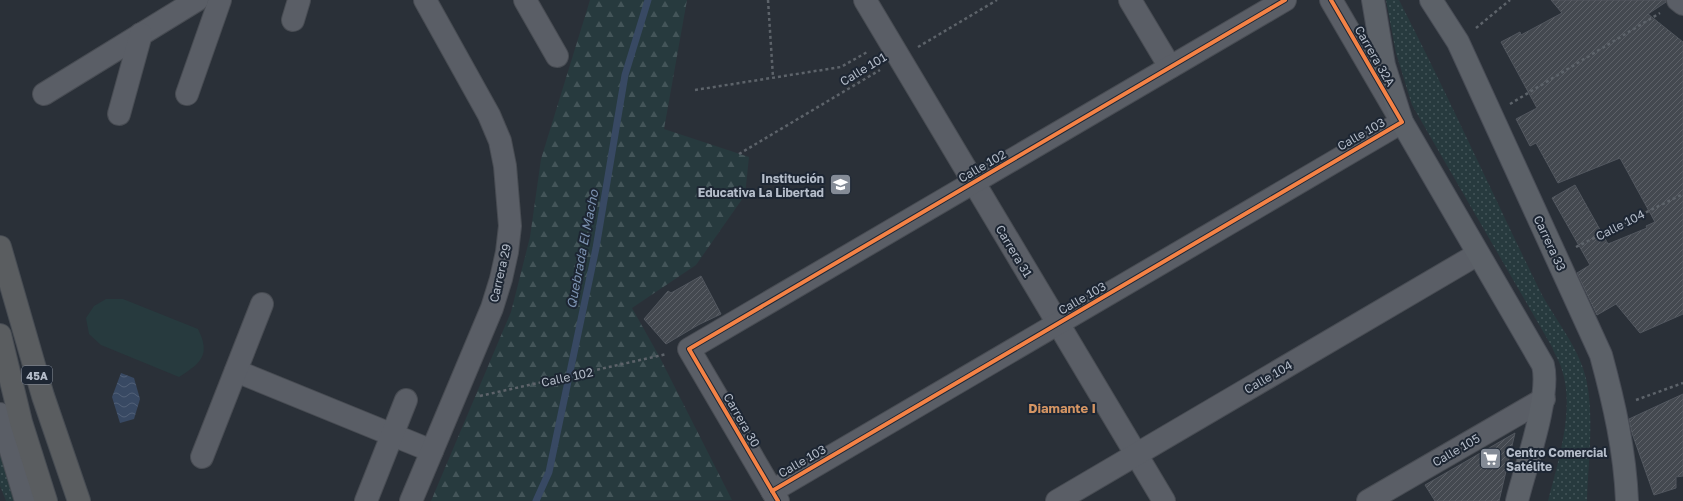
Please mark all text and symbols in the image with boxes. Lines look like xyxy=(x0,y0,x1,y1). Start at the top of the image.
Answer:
street label: Carrera 32A xyxy=(1352,23,1398,89)
street label: Calle 101 xyxy=(837,49,889,89)
street label: Calle 103 xyxy=(1334,114,1388,154)
street label: Calle 102 xyxy=(955,146,1009,186)
place label: Institución Educativa La Libertad xyxy=(698,171,824,200)
school or university icon: Institución Educativa La Libertad xyxy=(827,172,853,198)
water label: Quebrada El Macho xyxy=(563,187,602,310)
street label: Calle 104 xyxy=(1593,206,1647,244)
street label: Carrera 33 xyxy=(1531,213,1569,273)
street label: Carrera 31 xyxy=(993,222,1036,280)
street label: Carrera 29 xyxy=(486,242,514,304)
street label: Calle 103 xyxy=(1055,278,1109,318)
street label: Calle 104 xyxy=(1241,357,1295,397)
street label: Calle 102 xyxy=(540,364,594,390)
road number: 45A xyxy=(22,366,52,384)
street label: Carrera 30 xyxy=(721,390,763,450)
district label: Diamante I xyxy=(1028,400,1096,416)
street label: Calle 105 xyxy=(1429,430,1483,470)
street label: Calle 103 xyxy=(775,441,829,481)
place label: Centro Comercial Satélite xyxy=(1506,445,1607,474)
supermarket icon: Centro Comercial Satélite xyxy=(1477,446,1503,472)

